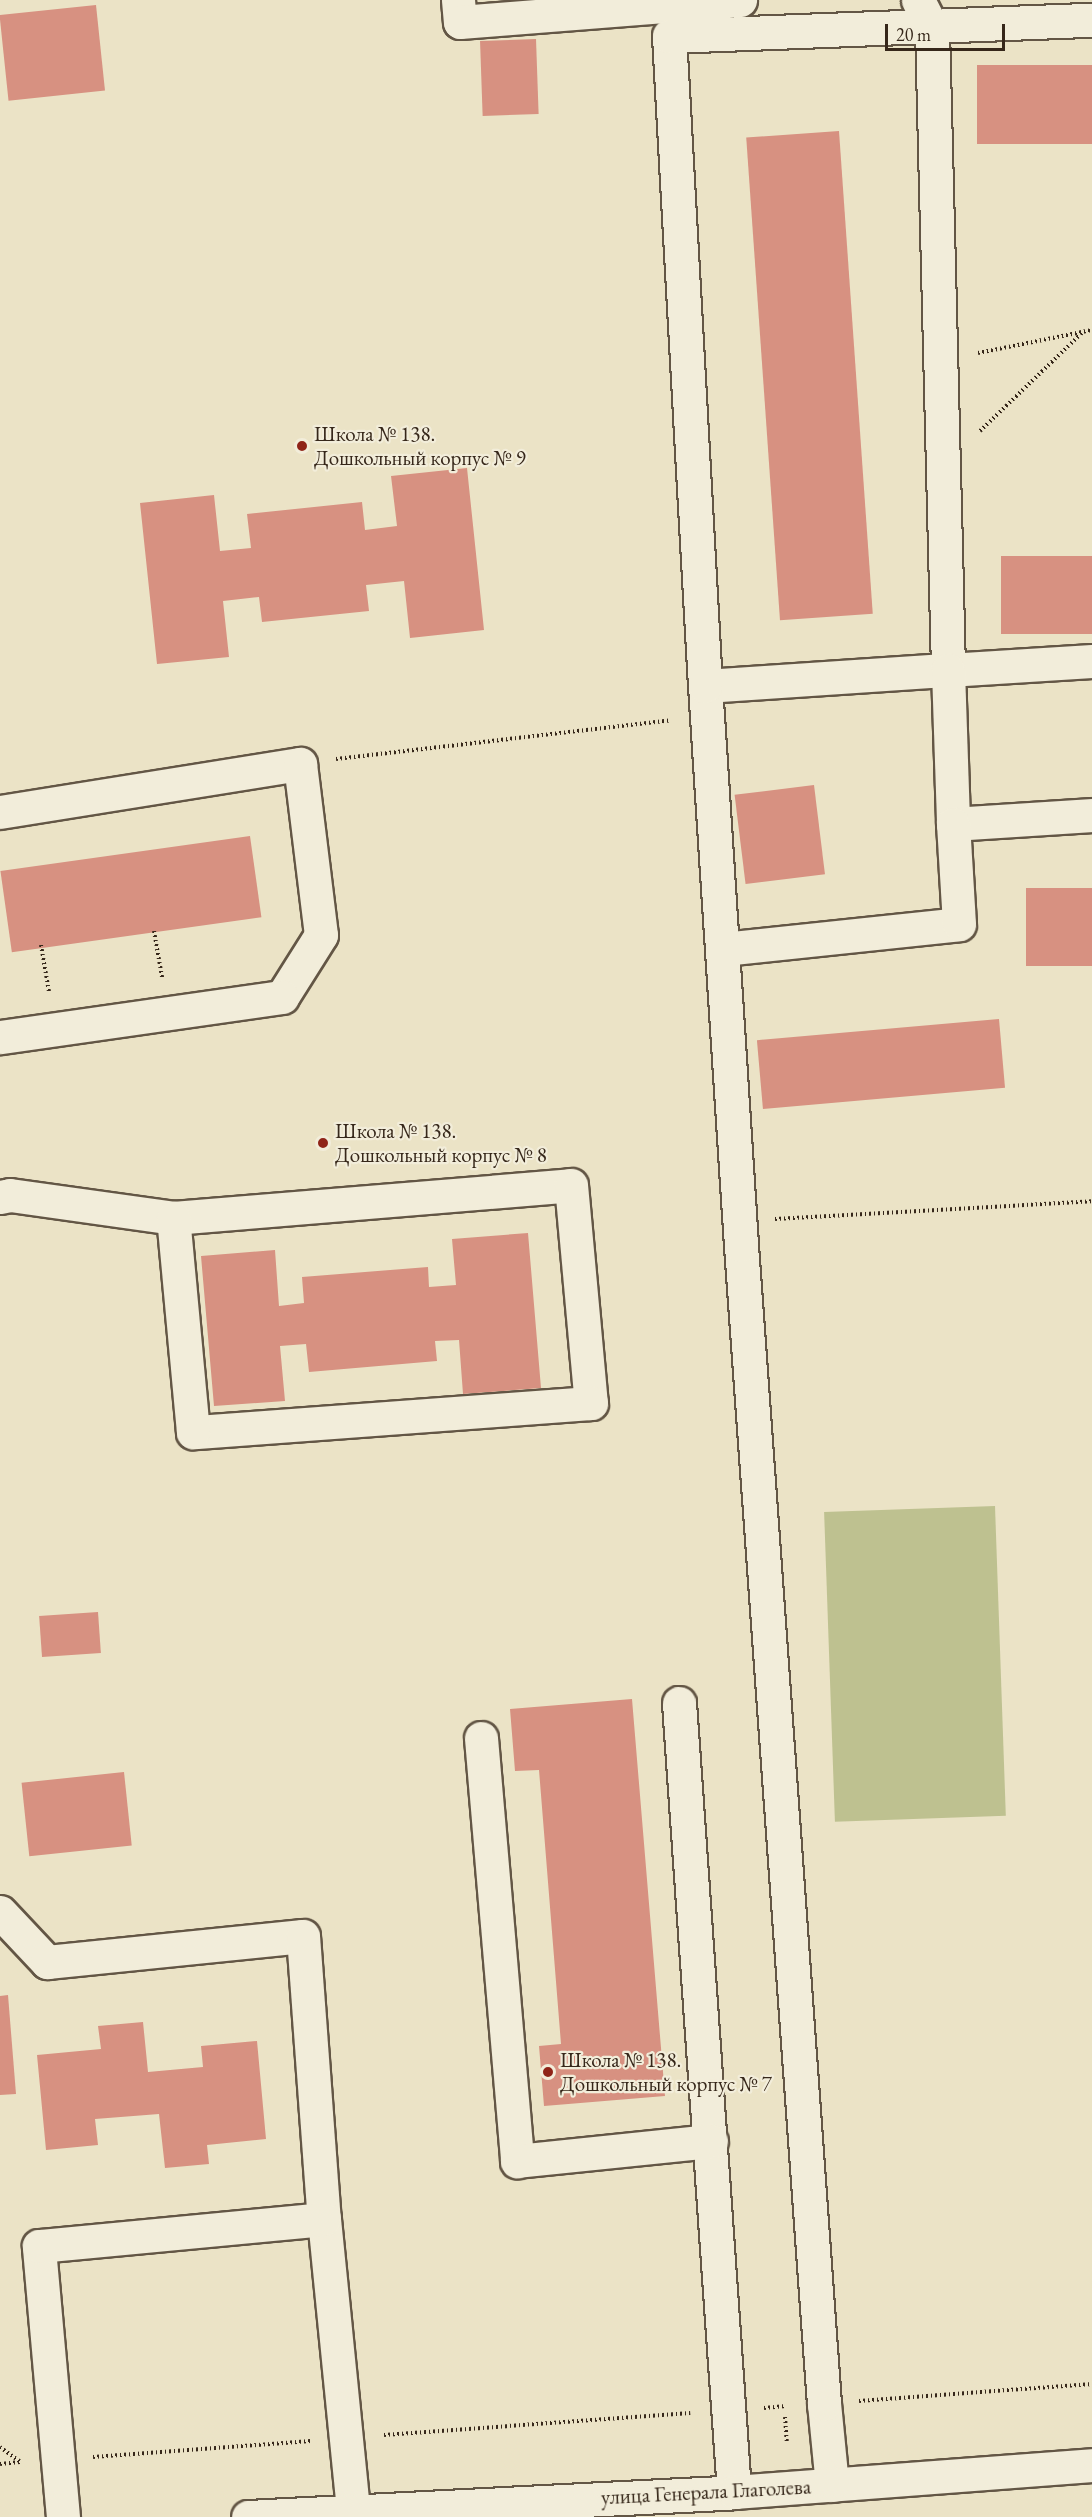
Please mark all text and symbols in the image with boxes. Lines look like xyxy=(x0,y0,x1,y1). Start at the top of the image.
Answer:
scale bar xyxy=(888,12,1008,50)
text: 20 m xyxy=(896,23,931,46)
place label: Школа № 138. Дошкольный корпус № 9 xyxy=(314,421,526,471)
marker: Школа № 138. Дошкольный корпус № 9 xyxy=(295,439,309,453)
place label: Школа № 138. Дошкольный корпус № 8 xyxy=(335,1118,547,1168)
marker: Школа № 138. Дошкольный корпус № 8 xyxy=(316,1136,330,1150)
place label: Школа № 138. Дошкольный корпус № 7 xyxy=(560,2047,772,2097)
marker: Школа № 138. Дошкольный корпус № 7 xyxy=(541,2065,555,2079)
street label: улица Генерала Глаголева xyxy=(600,2474,812,2510)

